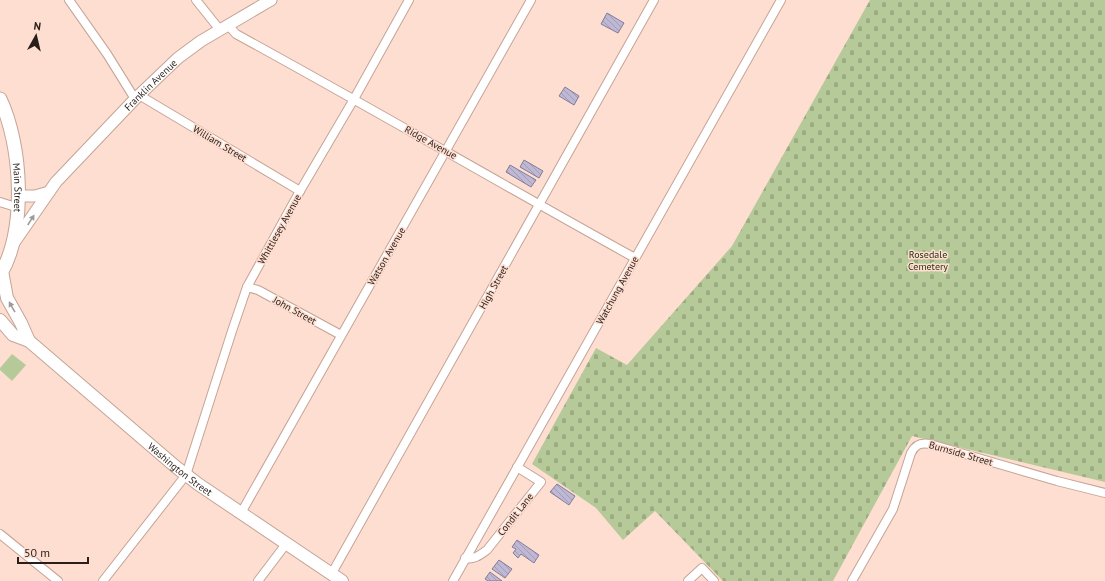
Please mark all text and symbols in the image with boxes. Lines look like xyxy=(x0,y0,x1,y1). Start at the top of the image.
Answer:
north arrow xyxy=(16,16,56,56)
text: N xyxy=(33,19,42,34)
street label: Franklin Avenue xyxy=(121,57,180,113)
street label: William Street xyxy=(190,122,250,165)
street label: Ridge Avenue xyxy=(402,123,459,162)
street label: Main Street xyxy=(10,162,24,213)
street label: Whittlesey Avenue xyxy=(255,192,304,267)
one-way arrow xyxy=(27,214,35,225)
street label: Watson Avenue xyxy=(365,225,408,288)
park label: Rosedale Cemetery xyxy=(908,248,948,273)
street label: Watchung Avenue xyxy=(593,254,642,327)
street label: High Street xyxy=(476,262,511,312)
street label: John Street xyxy=(270,293,319,328)
one-way arrow xyxy=(8,301,15,313)
street label: Burnside Street xyxy=(928,438,995,469)
street label: Washington Street xyxy=(145,440,215,499)
street label: Condit Lane xyxy=(495,490,536,538)
scale bar xyxy=(18,539,88,565)
text: 50 m xyxy=(24,545,50,560)

